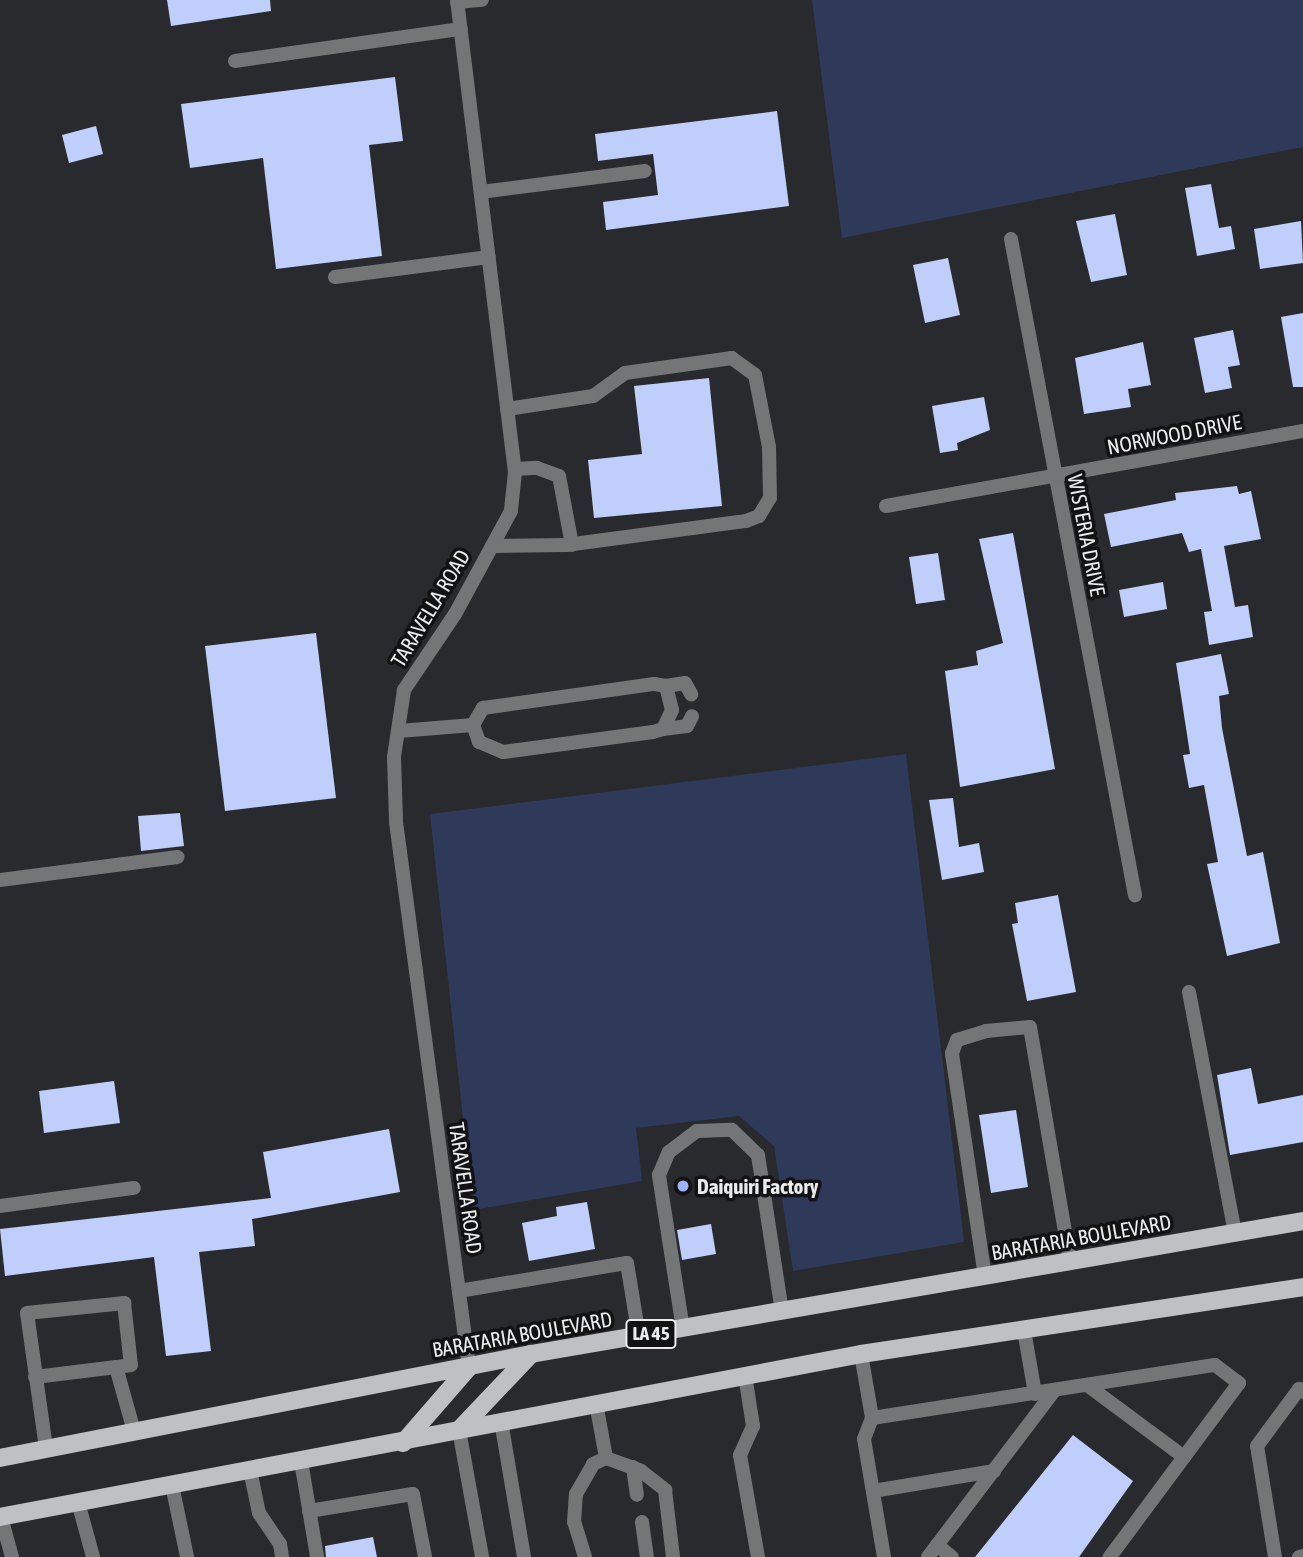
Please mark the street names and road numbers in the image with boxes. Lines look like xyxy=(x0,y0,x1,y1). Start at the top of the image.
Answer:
street label: NORWOOD DRIVE xyxy=(1105,409,1243,459)
street label: WISTERIA DRIVE xyxy=(1063,472,1111,598)
street label: TARAVELLA ROAD xyxy=(385,545,475,671)
street label: TARAVELLA ROAD xyxy=(444,1121,488,1255)
street label: BARATARIA BOULEVARD xyxy=(989,1209,1173,1265)
street label: BARATARIA BOULEVARD xyxy=(430,1306,614,1362)
road number: LA 45 xyxy=(625,1318,677,1350)

